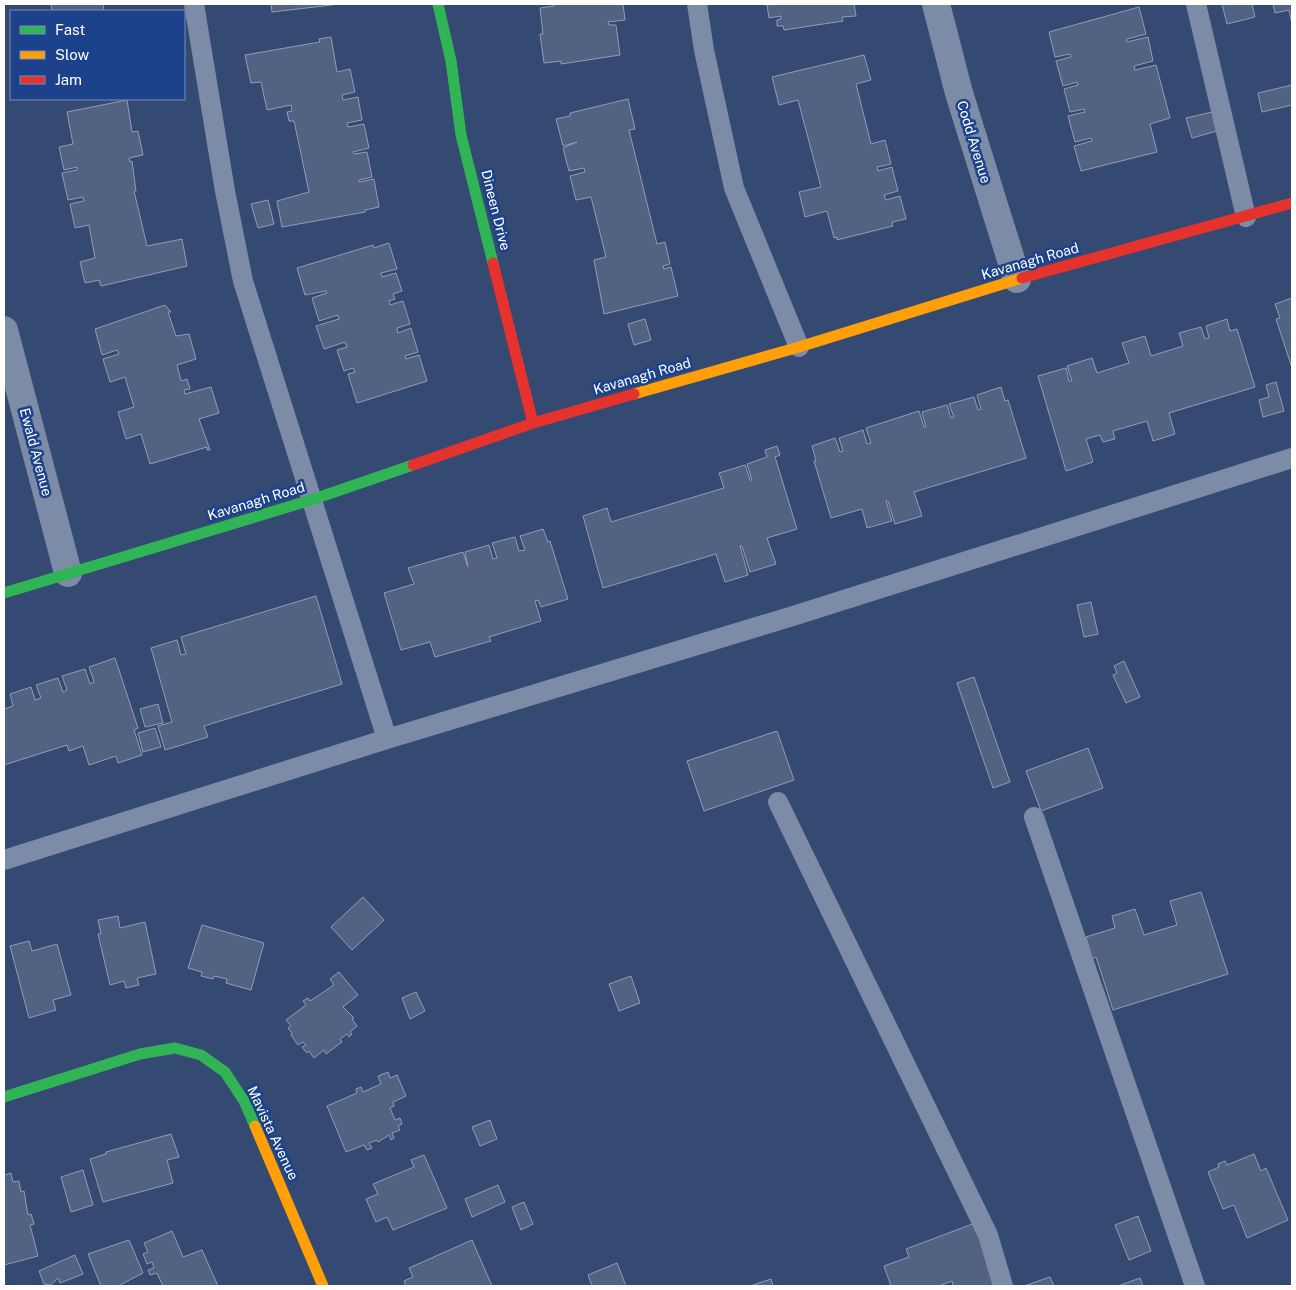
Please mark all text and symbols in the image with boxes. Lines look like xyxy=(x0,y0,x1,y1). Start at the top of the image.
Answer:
legend xyxy=(10,10,185,100)
text: Fast xyxy=(55,21,85,38)
text: Slow xyxy=(55,46,90,63)
text: Jam xyxy=(55,71,82,88)
street label: Codd Avenue xyxy=(954,99,994,185)
street label: Dineen Drive xyxy=(478,168,514,252)
street label: Kavanagh Road xyxy=(979,239,1081,283)
street label: Kavanagh Road xyxy=(591,354,693,398)
street label: Ewald Avenue xyxy=(17,406,55,498)
street label: Kavanagh Road xyxy=(206,479,306,523)
street label: Mavista Avenue xyxy=(244,1083,302,1183)

